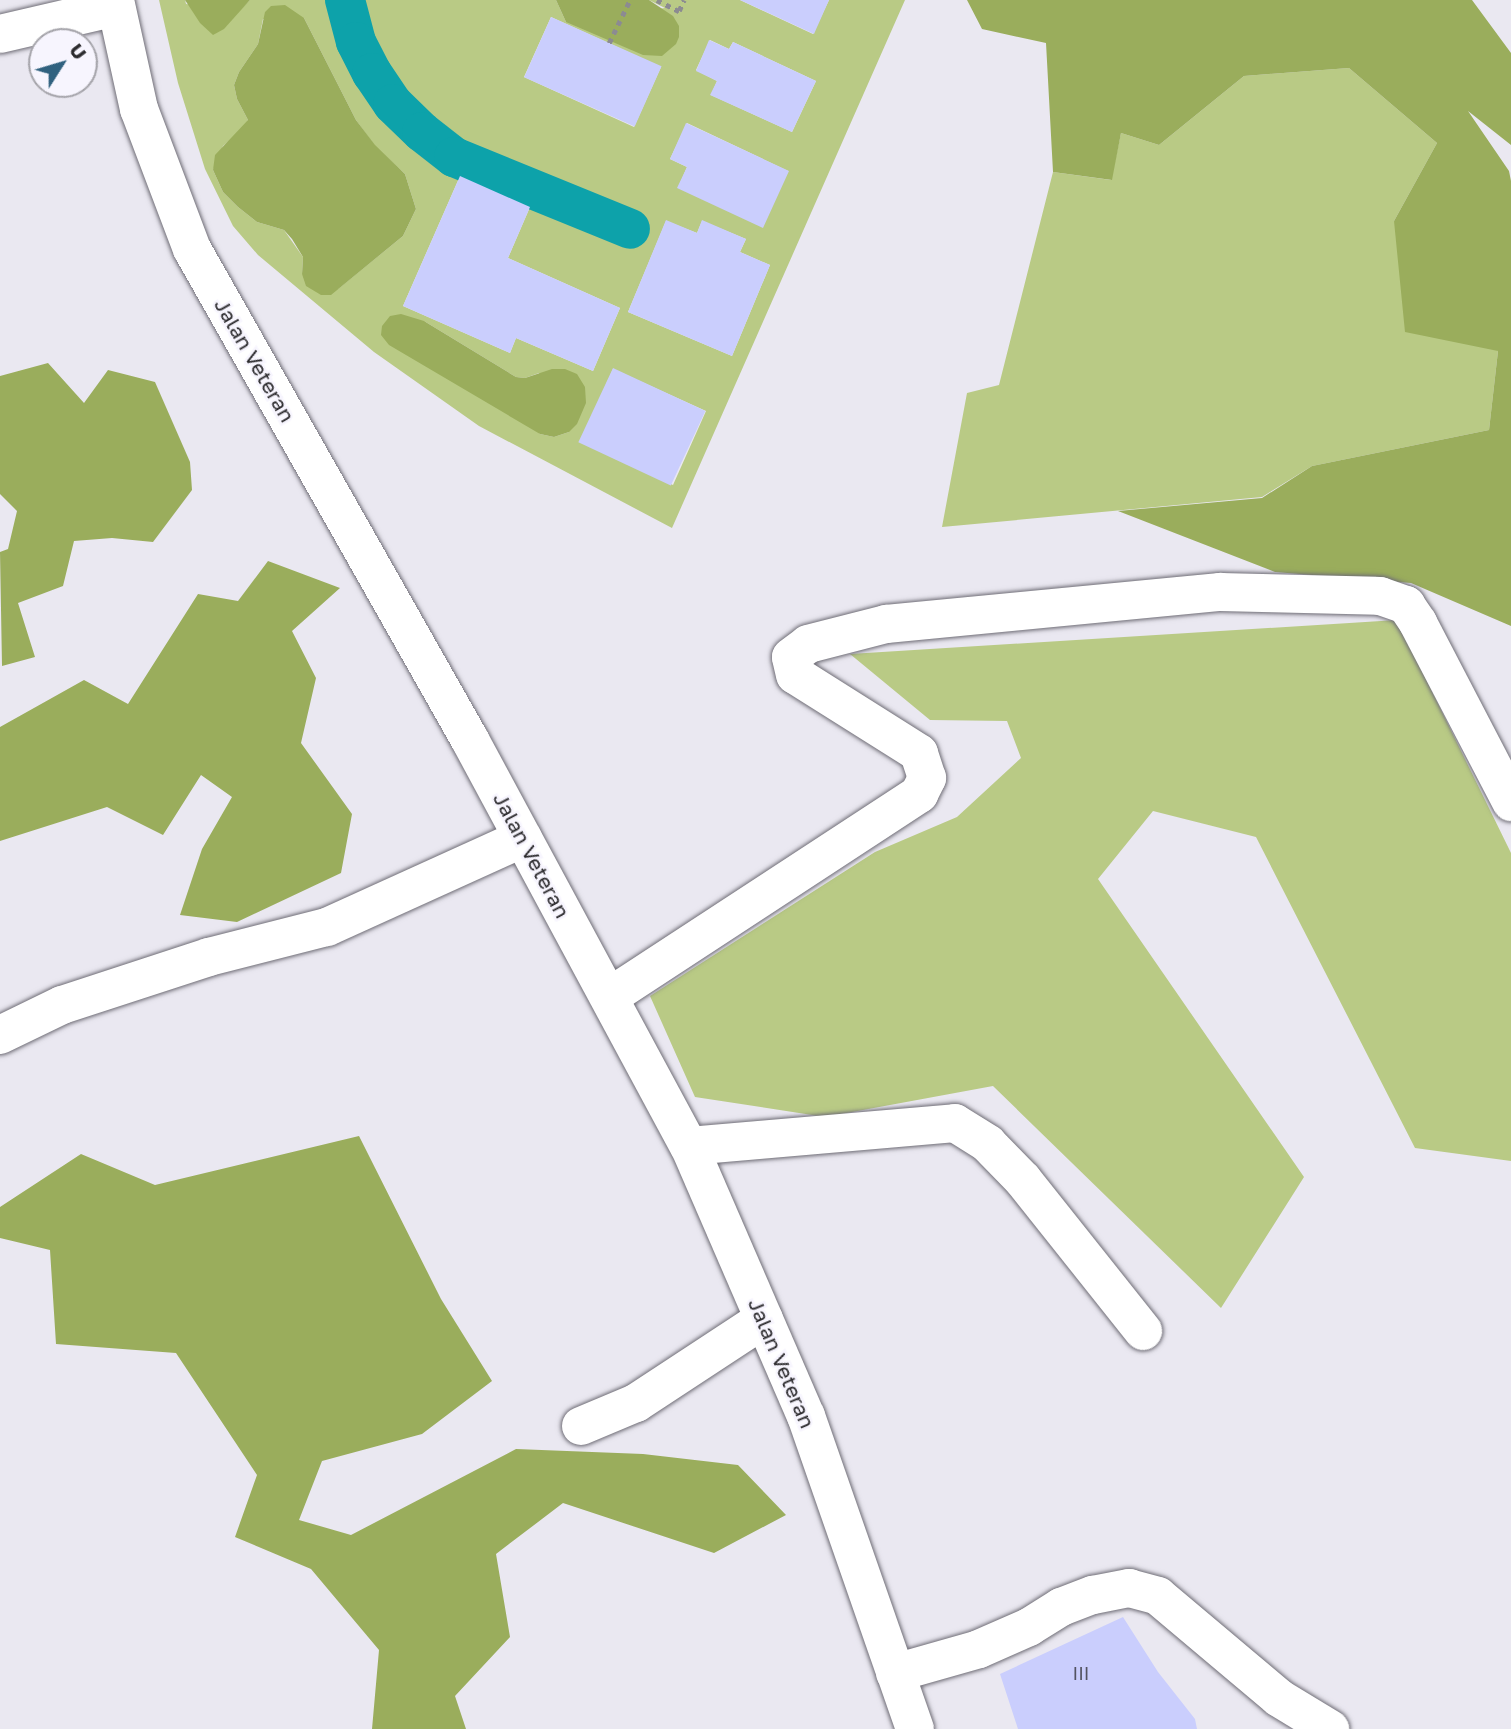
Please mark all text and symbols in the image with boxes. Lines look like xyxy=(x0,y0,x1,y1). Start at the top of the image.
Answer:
north arrow xyxy=(28,28,98,98)
text: U xyxy=(65,39,92,64)
street label: Jalan Veteran xyxy=(209,294,301,426)
street label: Jalan Veteran xyxy=(488,788,576,922)
street label: Jalan Veteran xyxy=(743,1294,821,1432)
house number: III xyxy=(1073,1662,1089,1684)

